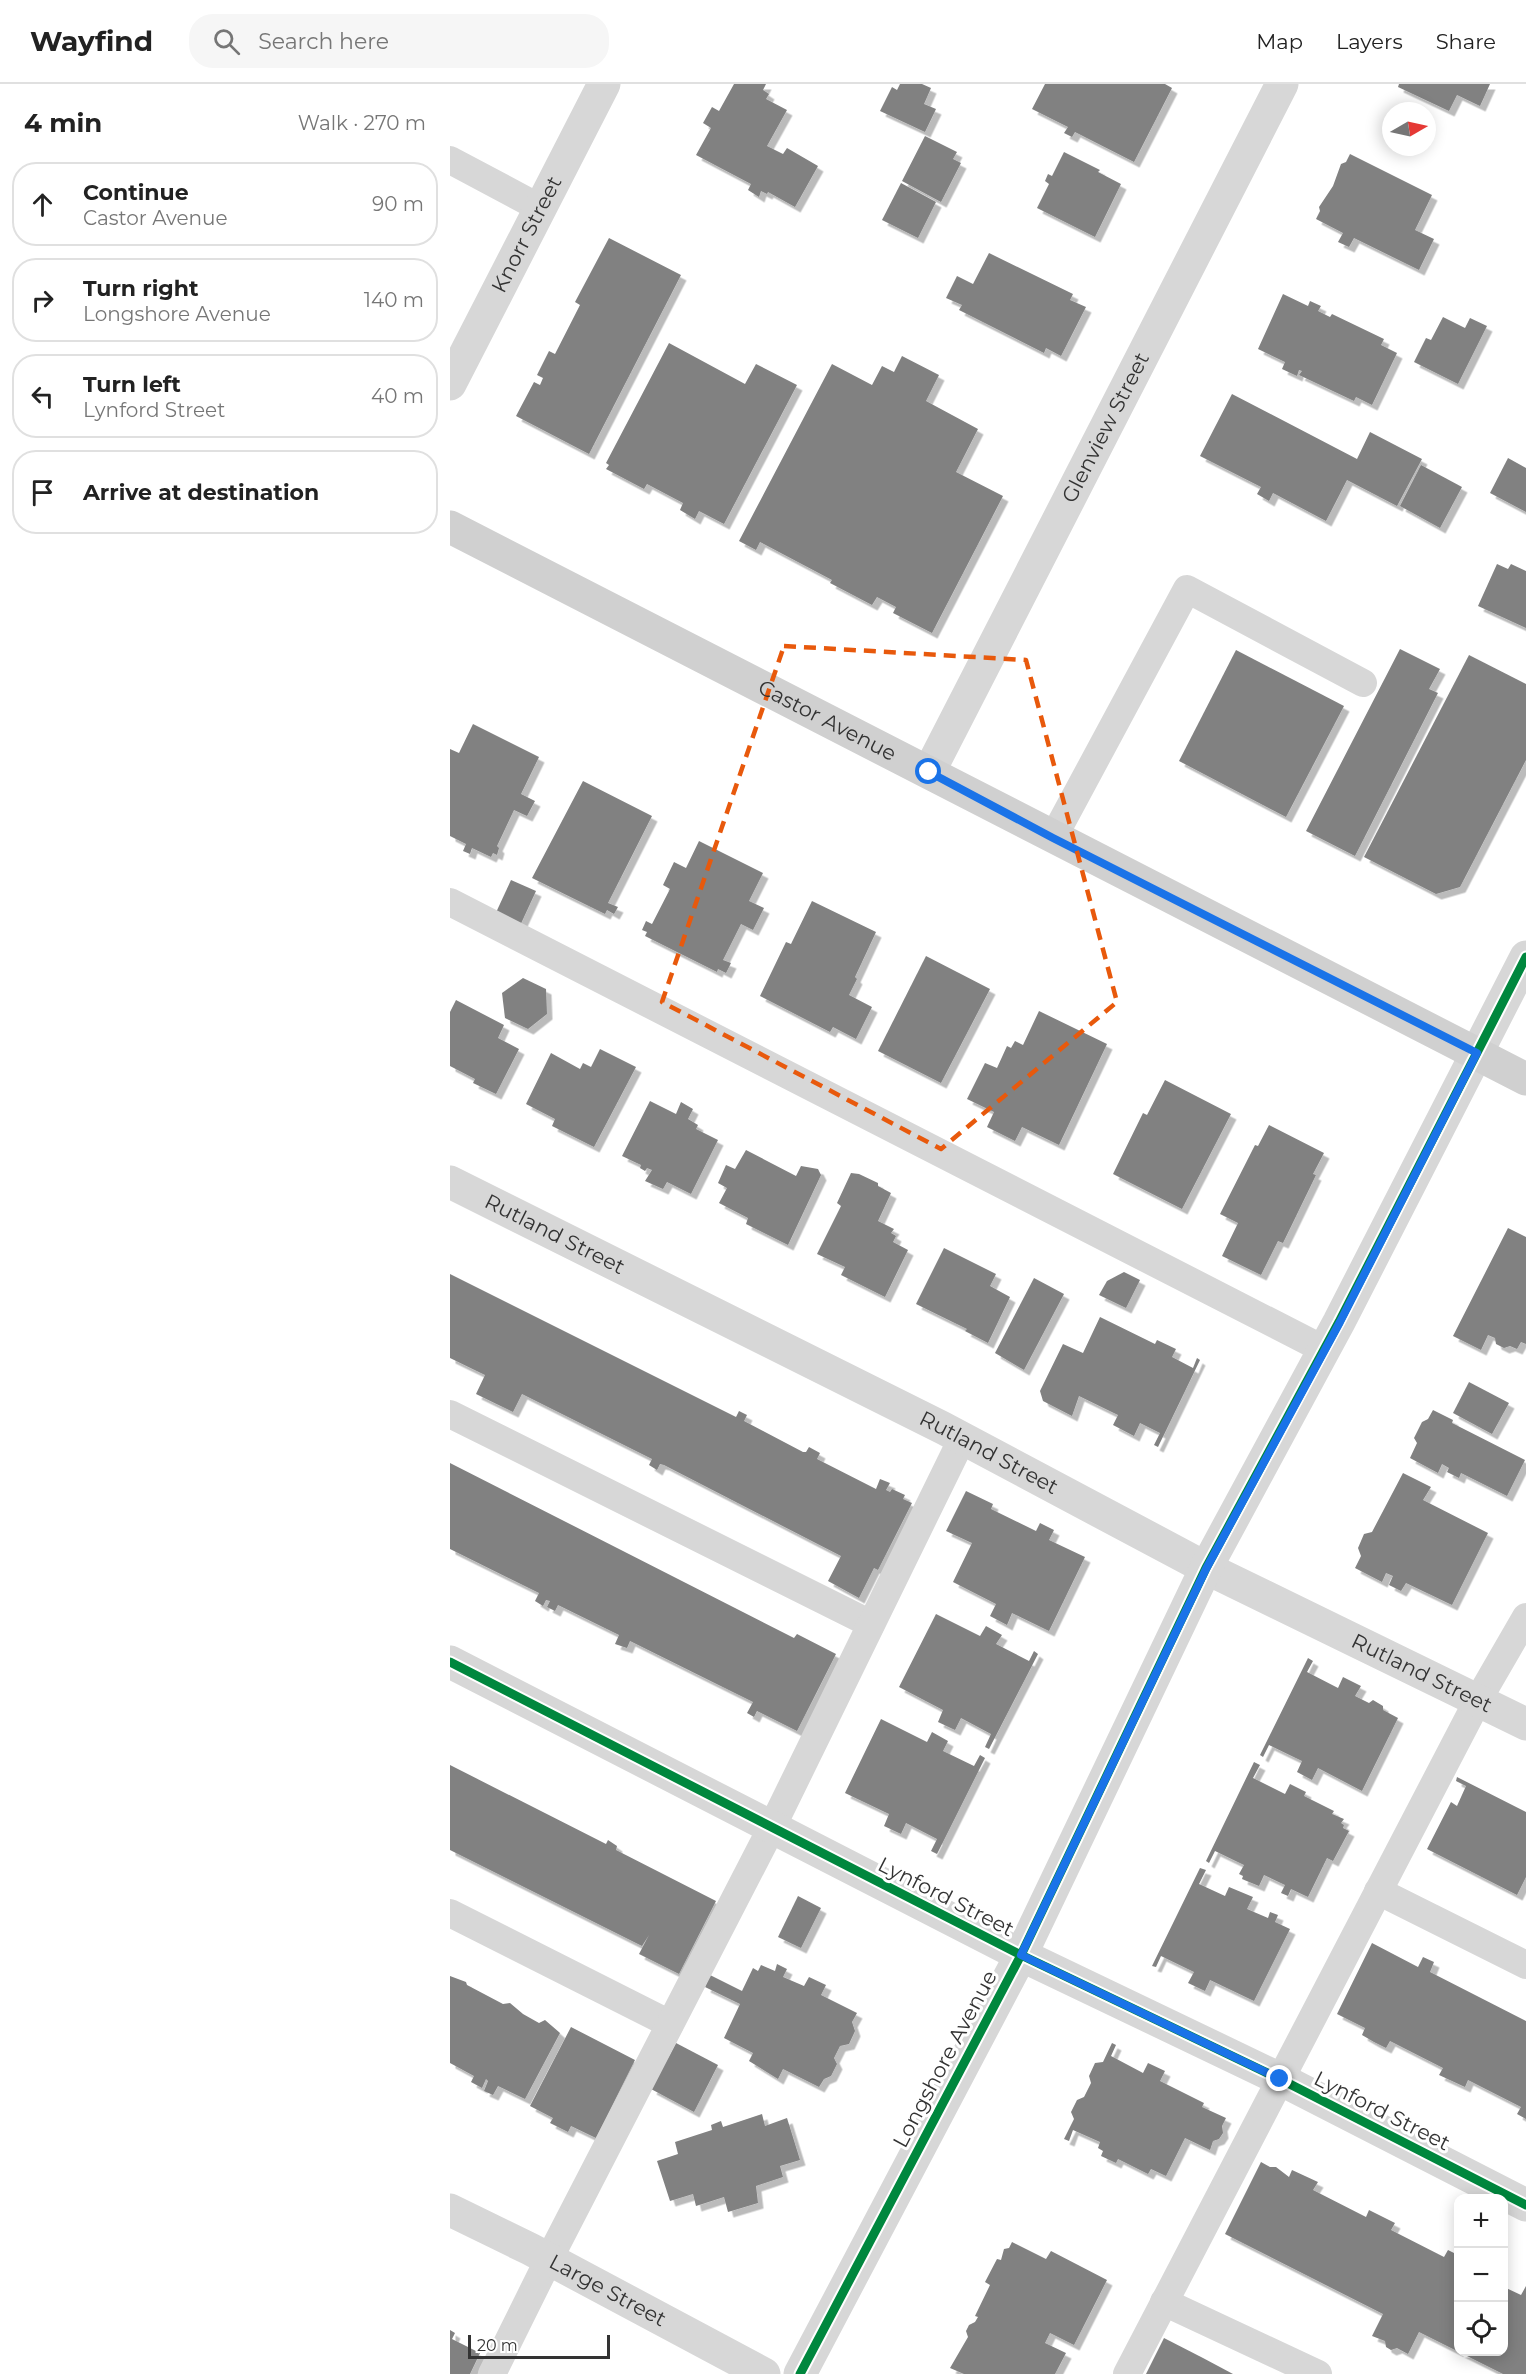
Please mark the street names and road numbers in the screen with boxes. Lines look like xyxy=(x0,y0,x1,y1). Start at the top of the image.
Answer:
street label: Knorr Street xyxy=(486,172,567,297)
street label: Glenview Street xyxy=(1056,348,1154,507)
street label: Castor Avenue xyxy=(754,674,901,766)
street label: Rutland Street xyxy=(481,1188,629,1279)
street label: Rutland Street xyxy=(916,1405,1063,1499)
street label: Rutland Street xyxy=(1348,1628,1496,1718)
street label: Lynford Street xyxy=(874,1851,1018,1942)
street label: Longshore Avenue xyxy=(887,1966,1002,2152)
street label: Lynford Street xyxy=(1310,2065,1454,2156)
street label: Large Street xyxy=(545,2249,671,2331)

